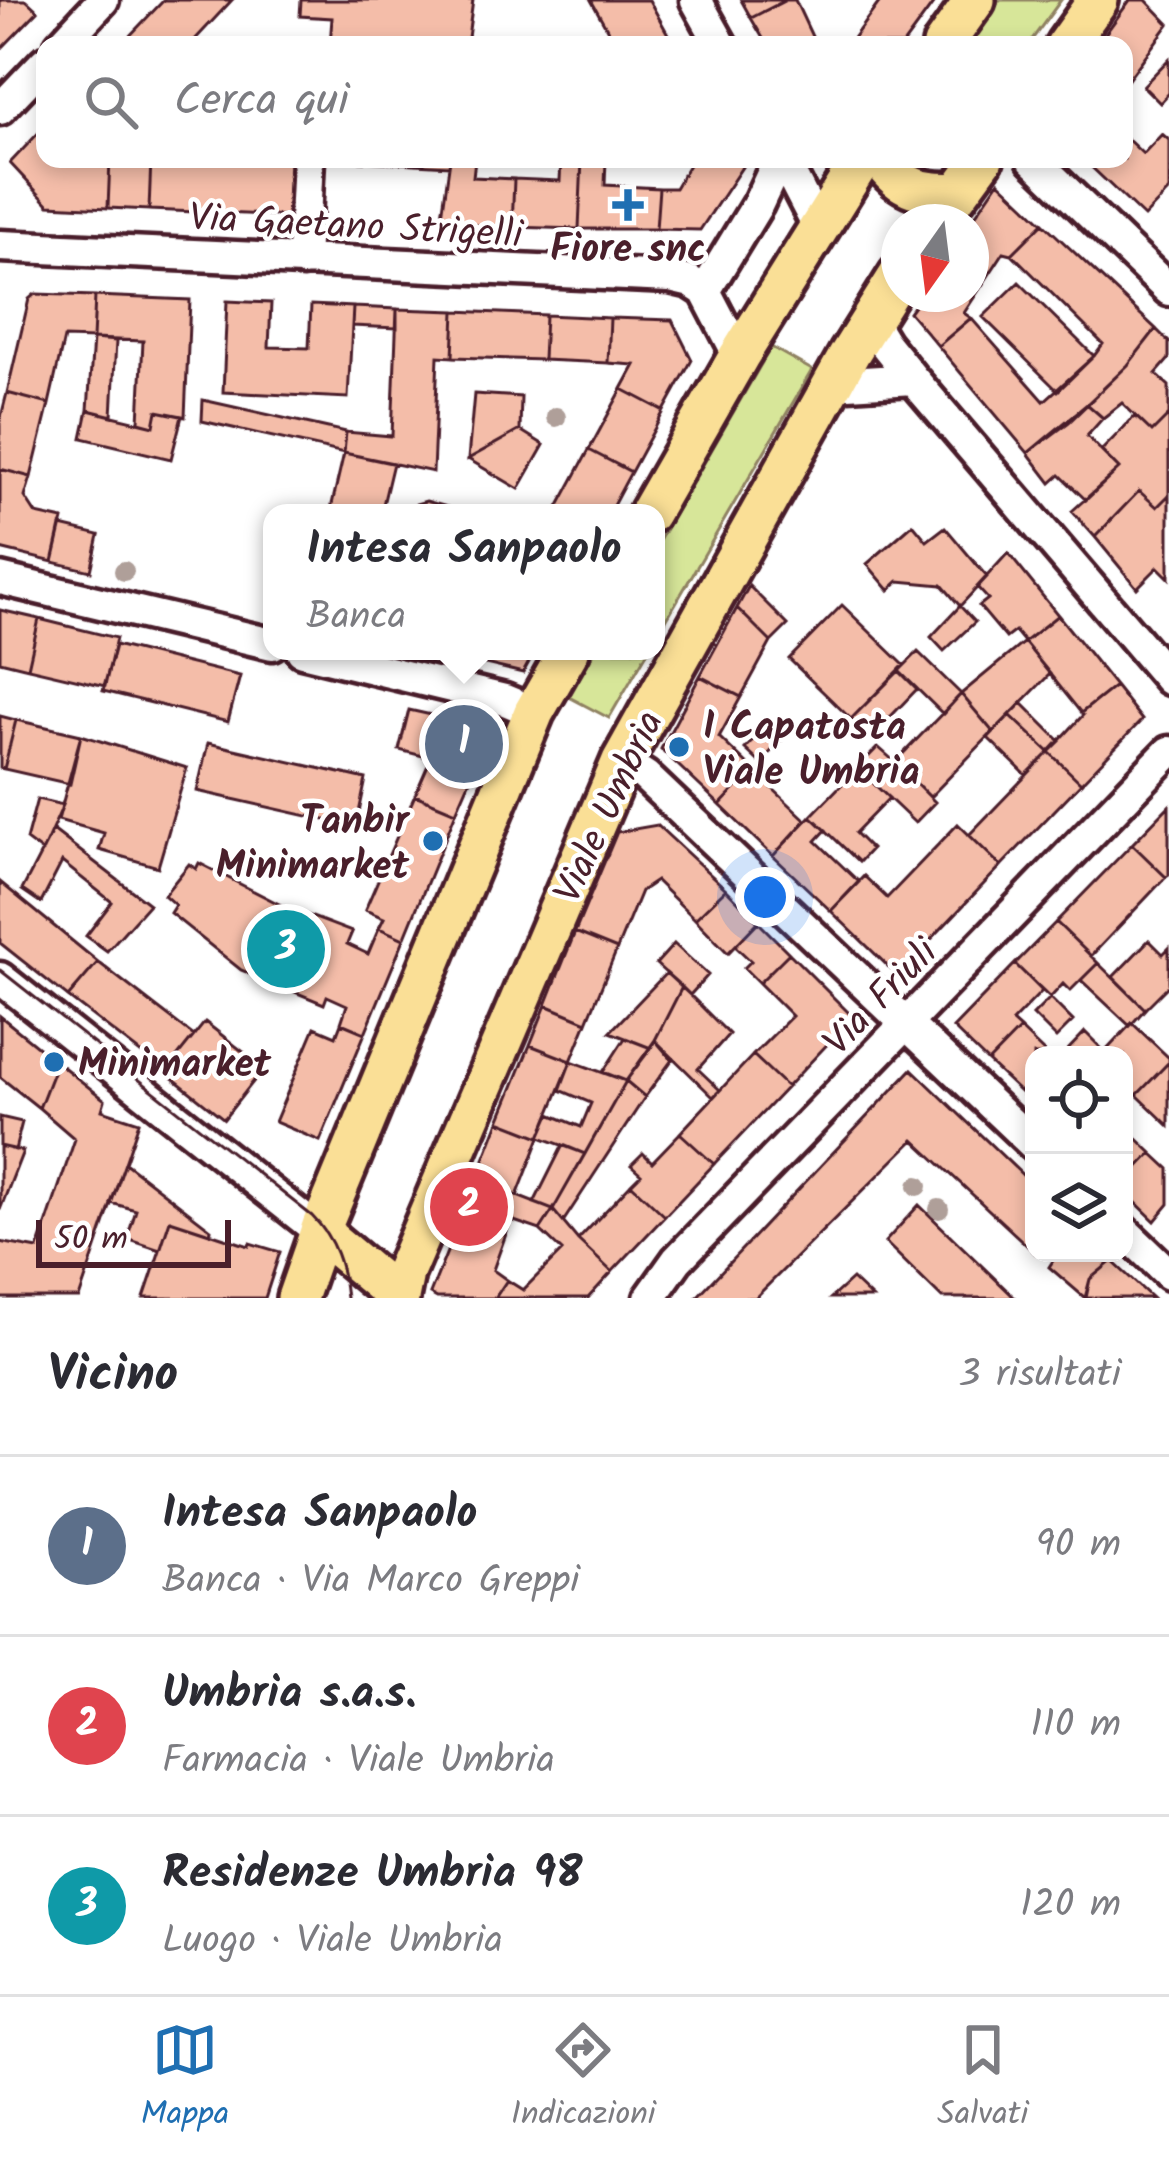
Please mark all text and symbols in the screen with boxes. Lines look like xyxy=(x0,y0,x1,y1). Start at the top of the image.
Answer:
search box xyxy=(36,36,1133,168)
text: Cerca qui xyxy=(174,66,349,138)
icon: search xyxy=(78,69,144,135)
street label: Via Gaetano Strigelli xyxy=(188,188,526,268)
marker: Fiore snc xyxy=(615,192,641,218)
north arrow xyxy=(881,204,989,312)
place label: Fiore snc xyxy=(550,220,706,282)
popup xyxy=(263,504,665,660)
text: Intesa Sanpaolo xyxy=(306,515,622,587)
text: Banca xyxy=(306,587,406,649)
place label: I Capatosta Viale Umbria xyxy=(703,698,920,805)
pin: 1 xyxy=(425,699,503,789)
street label: Viale Umbria xyxy=(539,701,682,914)
marker: I Capatosta Viale Umbria xyxy=(666,734,692,760)
place label: Tanbir Minimarket xyxy=(216,792,411,899)
marker: Tanbir Minimarket xyxy=(420,828,446,854)
your location xyxy=(735,867,795,927)
pin: 3 xyxy=(247,904,325,994)
street label: Via Friuli xyxy=(810,924,955,1072)
place label: Minimarket xyxy=(78,1035,272,1097)
map controls xyxy=(1025,1046,1133,1262)
button: locate xyxy=(1025,1046,1133,1154)
marker: Minimarket xyxy=(41,1049,67,1075)
button: layers xyxy=(1025,1154,1133,1262)
pin: 2 xyxy=(430,1162,508,1252)
scale bar xyxy=(36,1214,231,1267)
text: 50 m xyxy=(54,1214,128,1267)
text: Vicino xyxy=(48,1336,178,1417)
text: 3 risultati xyxy=(958,1345,1121,1407)
text: Intesa Sanpaolo xyxy=(162,1479,477,1551)
text: 1 xyxy=(81,1515,93,1577)
text: 90 m xyxy=(1036,1515,1121,1577)
text: Banca · Via Marco Greppi xyxy=(162,1551,580,1613)
text: Umbria s.a.s. xyxy=(162,1659,416,1731)
text: 2 xyxy=(76,1695,98,1757)
text: 110 m xyxy=(1030,1695,1121,1757)
text: Farmacia · Viale Umbria xyxy=(162,1731,555,1793)
text: Residenze Umbria 98 xyxy=(162,1839,582,1911)
text: 3 xyxy=(76,1875,98,1937)
text: 120 m xyxy=(1020,1875,1121,1937)
text: Luogo · Viale Umbria xyxy=(162,1911,503,1973)
tab: Mappa xyxy=(141,2017,229,2142)
tab: Indicazioni xyxy=(511,2017,656,2142)
tab: Salvati xyxy=(937,2017,1028,2142)

